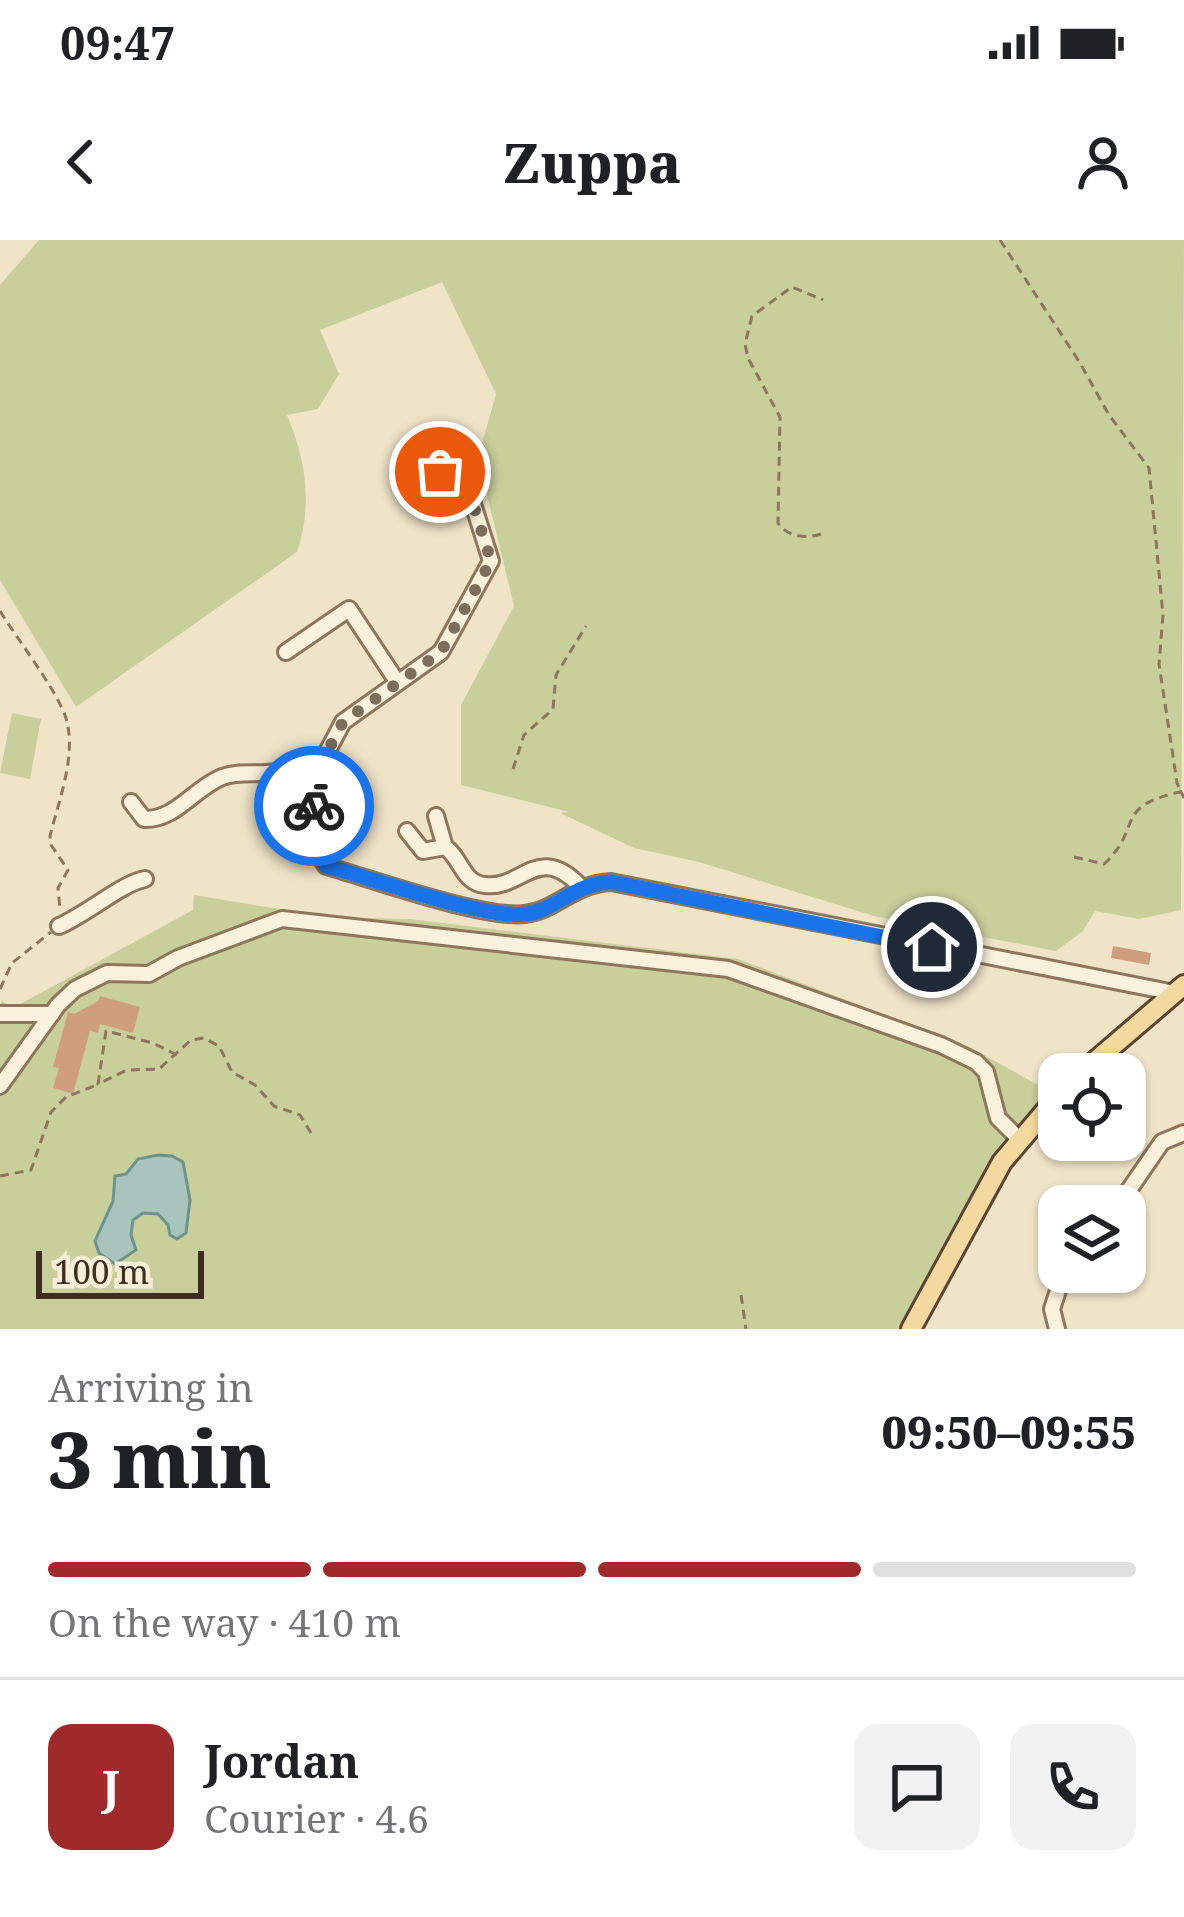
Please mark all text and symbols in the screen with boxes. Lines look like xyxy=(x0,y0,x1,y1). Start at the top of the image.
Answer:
text: 09:47 xyxy=(60,12,175,73)
text: Zuppa xyxy=(503,125,681,199)
icon: back xyxy=(48,129,114,195)
icon: person xyxy=(1070,129,1136,195)
pin xyxy=(389,421,491,523)
icon: bag xyxy=(407,439,473,505)
courier xyxy=(254,746,374,866)
icon: bike xyxy=(281,773,347,839)
pin xyxy=(881,896,983,998)
icon: home xyxy=(899,914,965,980)
map controls xyxy=(1038,1053,1146,1293)
button: locate xyxy=(1038,1053,1146,1161)
button: layers xyxy=(1038,1185,1146,1293)
scale bar xyxy=(36,1245,204,1298)
text: 100 m xyxy=(54,1249,149,1294)
text: Arriving in xyxy=(48,1360,254,1413)
text: 09:50–09:55 xyxy=(881,1401,1136,1462)
text: 3 min xyxy=(48,1405,272,1511)
text: On the way · 410 m xyxy=(48,1595,401,1648)
button: chat xyxy=(854,1724,980,1850)
button: phone xyxy=(1010,1724,1136,1850)
text: Jordan xyxy=(204,1730,359,1791)
text: J xyxy=(102,1756,120,1817)
text: Courier · 4.6 xyxy=(204,1791,429,1844)

